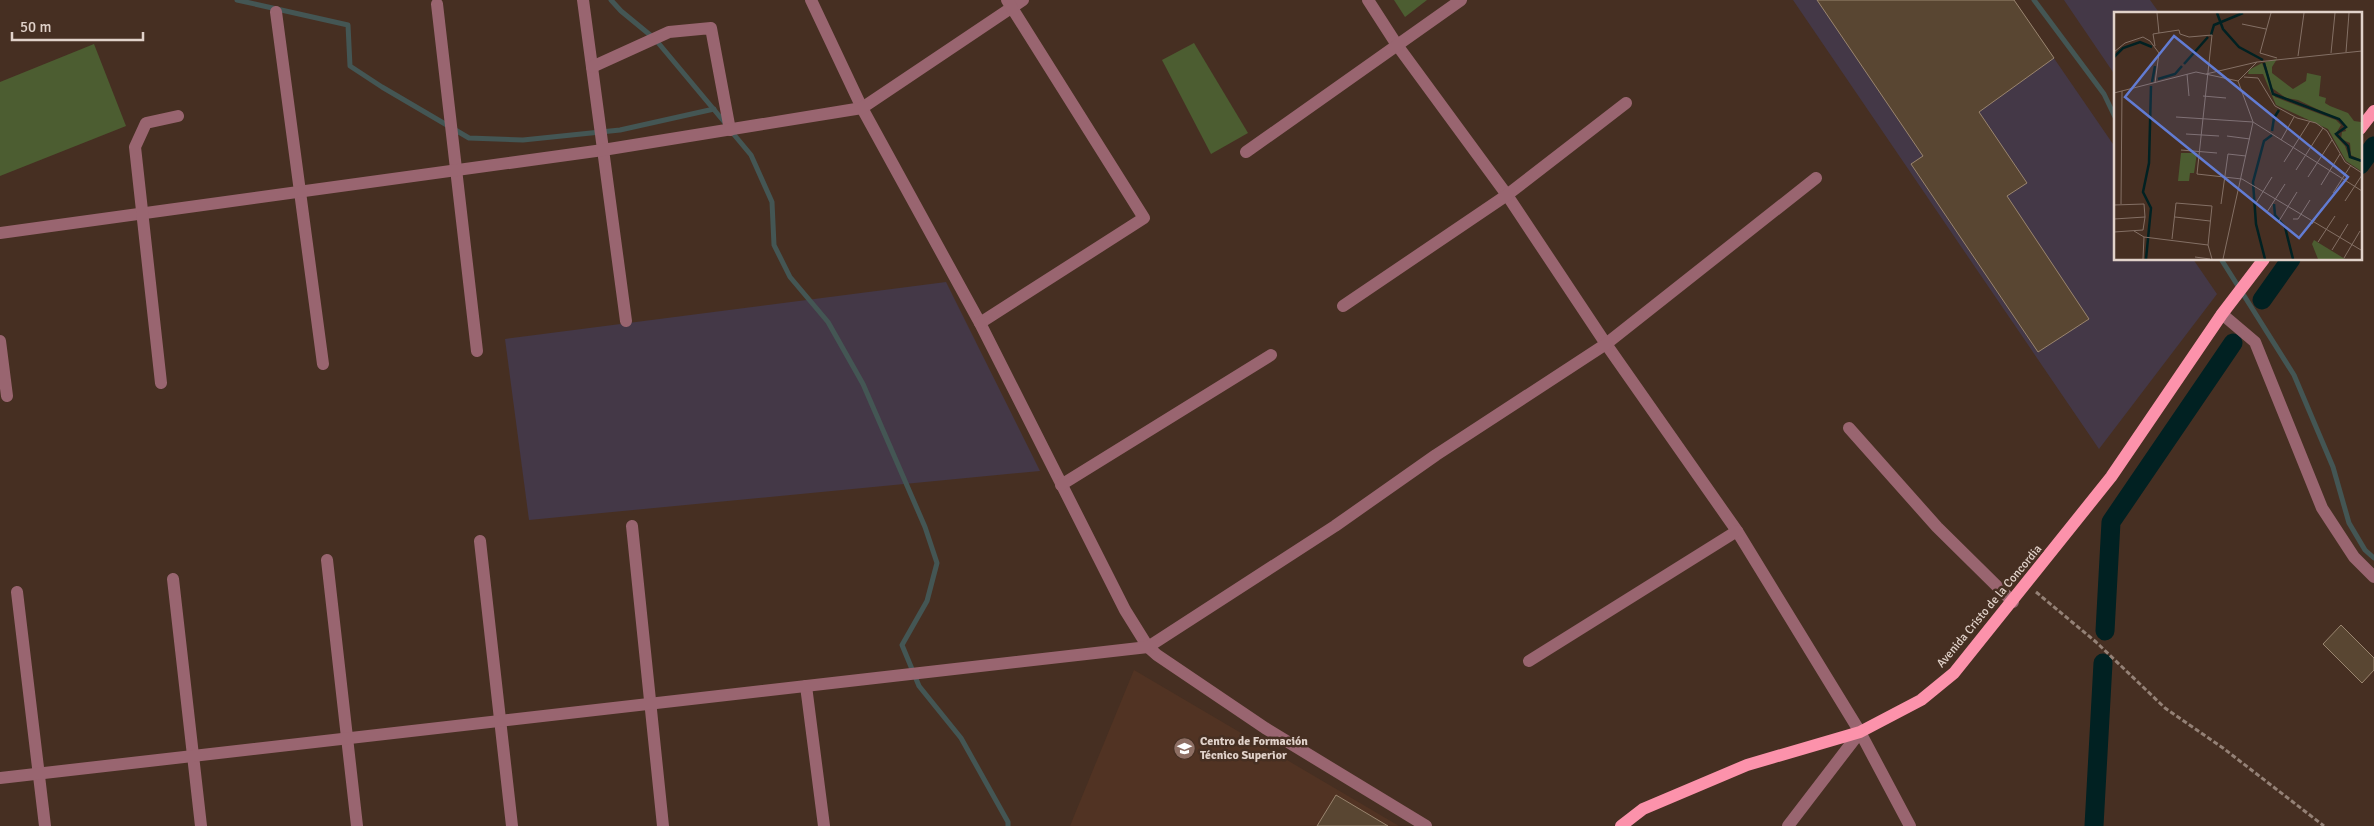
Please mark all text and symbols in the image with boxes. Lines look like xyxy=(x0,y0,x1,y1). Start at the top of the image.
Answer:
scale bar xyxy=(12,10,144,42)
inset map xyxy=(2114,12,2362,260)
text: 50 m xyxy=(20,18,51,36)
street label: Avenida Cristo de la Concordia xyxy=(1934,542,2045,671)
place label: Centro de Formación Técnico Superior xyxy=(1200,734,1308,763)
school or university icon: Centro de Formación Técnico Superior xyxy=(1172,736,1196,760)

